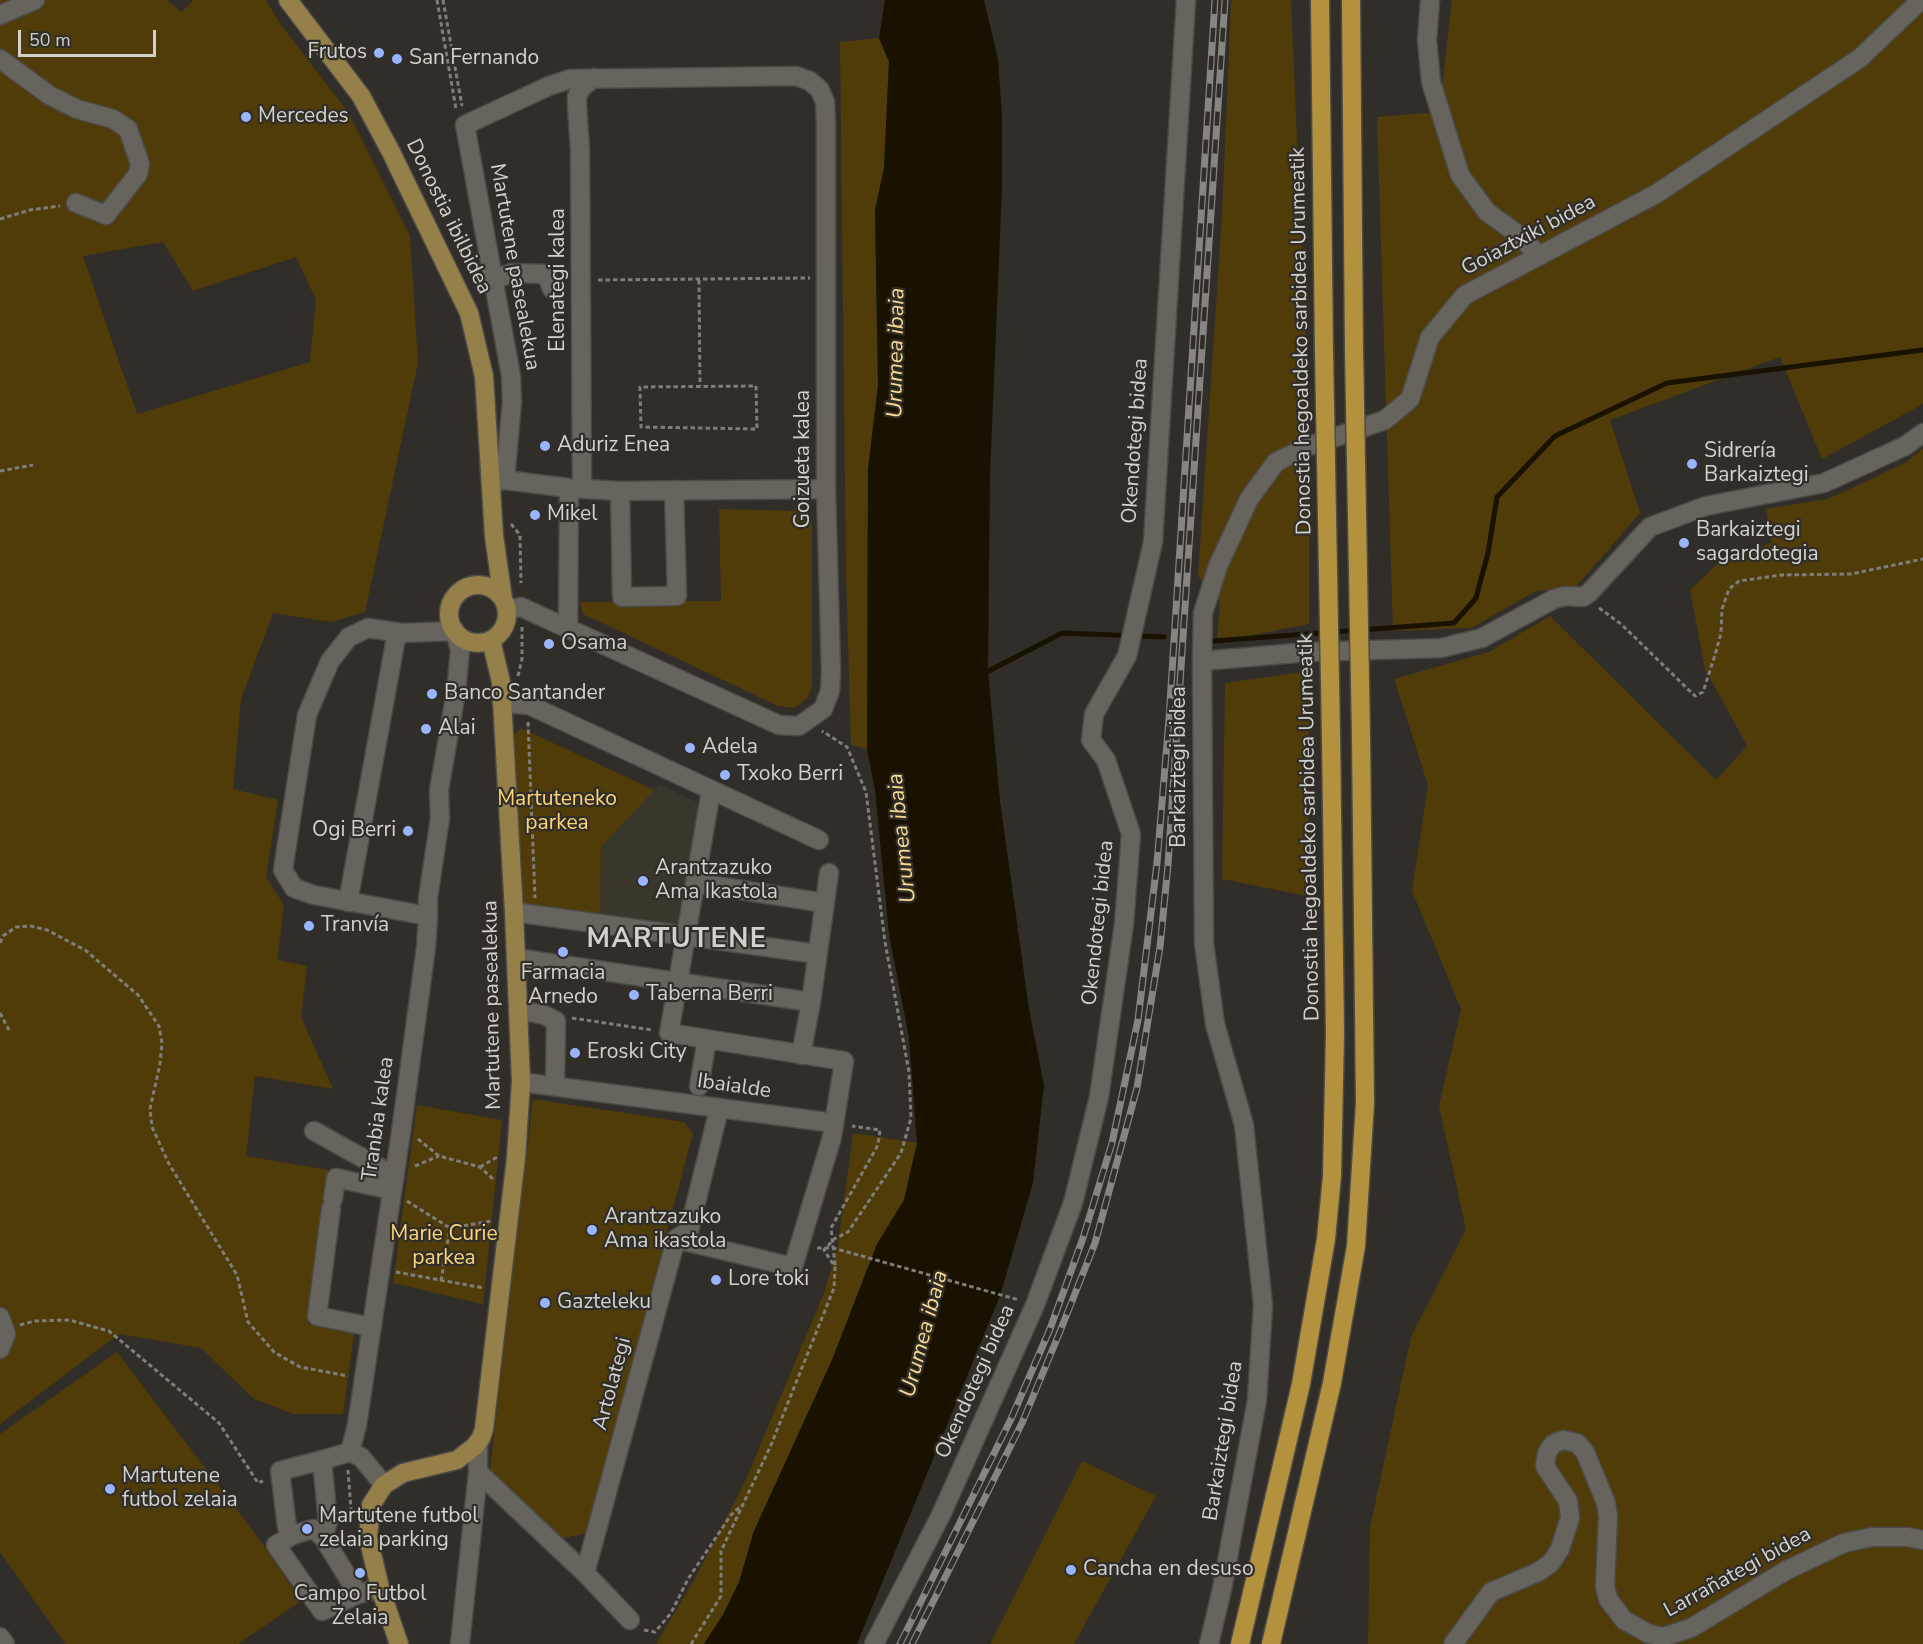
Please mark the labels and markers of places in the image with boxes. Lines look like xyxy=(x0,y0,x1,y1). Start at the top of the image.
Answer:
place label: Frutos xyxy=(307,40,367,66)
marker: Frutos xyxy=(372,46,386,60)
place label: San Fernando xyxy=(409,46,539,72)
marker: San Fernando xyxy=(390,52,404,66)
place label: Mercedes xyxy=(258,104,349,130)
marker: Mercedes xyxy=(239,110,253,124)
place label: Aduriz Enea xyxy=(557,433,670,459)
marker: Aduriz Enea xyxy=(538,439,552,453)
place label: Sidrería Barkaiztegi xyxy=(1704,439,1809,489)
marker: Sidrería Barkaiztegi xyxy=(1685,457,1699,471)
place label: Mikel xyxy=(547,502,597,528)
marker: Mikel xyxy=(528,508,542,522)
place label: Barkaiztegi sagardotegia xyxy=(1696,518,1819,568)
marker: Barkaiztegi sagardotegia xyxy=(1677,536,1691,550)
place label: Osama xyxy=(561,631,627,657)
marker: Osama xyxy=(542,637,556,651)
place label: Banco Santander xyxy=(444,681,605,707)
marker: Banco Santander xyxy=(425,687,439,701)
place label: Alai xyxy=(438,716,476,742)
marker: Alai xyxy=(419,722,433,736)
place label: Adela xyxy=(702,735,758,761)
marker: Adela xyxy=(683,741,697,755)
place label: Txoko Berri xyxy=(737,762,843,788)
marker: Txoko Berri xyxy=(718,768,732,782)
place label: Ogi Berri xyxy=(312,818,396,844)
marker: Ogi Berri xyxy=(401,824,415,838)
place label: Arantzazuko Ama Ikastola xyxy=(655,856,778,906)
marker: Arantzazuko Ama Ikastola xyxy=(636,874,650,888)
place label: Tranvía xyxy=(321,913,389,939)
marker: Tranvía xyxy=(302,919,316,933)
marker: Farmacia Arnedo xyxy=(556,945,570,959)
place label: Farmacia Arnedo xyxy=(521,961,605,1011)
place label: Taberna Berri xyxy=(646,982,773,1008)
marker: Taberna Berri xyxy=(627,988,641,1002)
place label: Eroski City xyxy=(587,1040,686,1066)
marker: Eroski City xyxy=(568,1046,582,1060)
place label: Arantzazuko Ama ikastola xyxy=(604,1205,726,1255)
marker: Arantzazuko Ama ikastola xyxy=(585,1223,599,1237)
place label: Lore toki xyxy=(728,1267,809,1293)
marker: Lore toki xyxy=(709,1273,723,1287)
place label: Gazteleku xyxy=(557,1290,651,1316)
marker: Gazteleku xyxy=(538,1296,552,1310)
place label: Martutene futbol zelaia xyxy=(122,1464,238,1514)
marker: Martutene futbol zelaia xyxy=(103,1482,117,1496)
place label: Martutene futbol zelaia parking xyxy=(319,1504,478,1554)
marker: Martutene futbol zelaia parking xyxy=(300,1522,314,1536)
place label: Cancha en desuso xyxy=(1083,1557,1254,1583)
marker: Cancha en desuso xyxy=(1064,1563,1078,1577)
marker: Campo Futbol Zelaia xyxy=(353,1566,367,1580)
place label: Campo Futbol Zelaia xyxy=(294,1582,426,1632)

